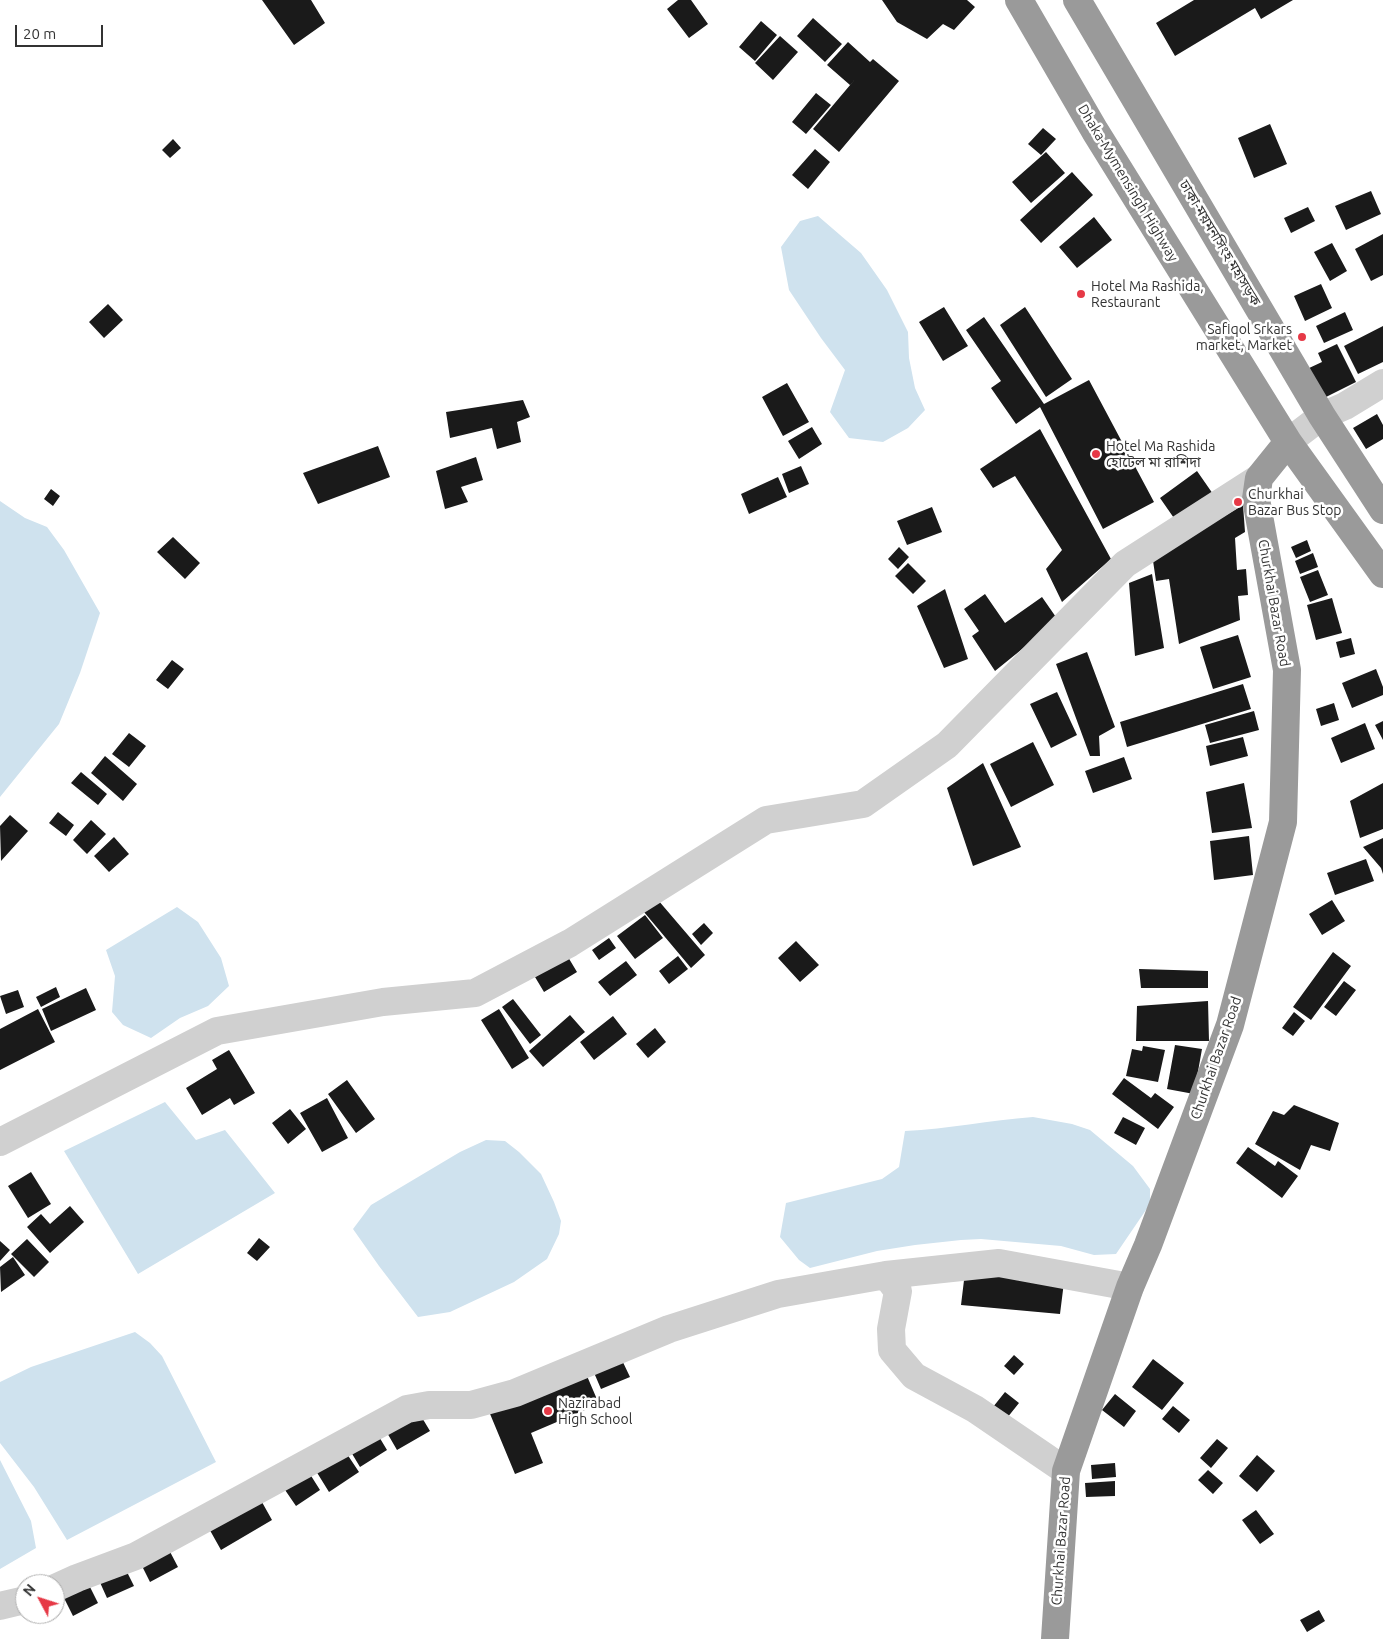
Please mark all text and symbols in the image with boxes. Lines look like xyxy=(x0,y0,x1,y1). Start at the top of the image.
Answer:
scale bar xyxy=(18,15,105,47)
text: 20 m xyxy=(23,25,56,42)
street label: Dhaka-Mymensingh Highway xyxy=(1074,101,1182,265)
street label: ঢাকা-ময়মনসিংহ মহাসড়ক xyxy=(1176,177,1264,309)
place label: Hotel Ma Rashida, Restaurant xyxy=(1091,278,1204,310)
marker: Hotel Ma Rashida, Restaurant xyxy=(1075,288,1087,300)
place label: Safiqol Srkars market, Market xyxy=(1196,321,1292,354)
marker: Safiqol Srkars market, Market xyxy=(1296,331,1308,343)
place label: Hotel Ma Rashida হোটেল মা রাশিদা xyxy=(1106,438,1215,471)
marker: Hotel Ma Rashida হোটেল মা রাশিদা xyxy=(1090,448,1102,460)
place label: Churkhai Bazar Bus Stop xyxy=(1248,486,1342,518)
marker: Churkhai Bazar Bus Stop xyxy=(1232,496,1244,508)
street label: Churkhai Bazar Road xyxy=(1255,538,1293,668)
street label: Churkhai Bazar Road xyxy=(1187,994,1245,1122)
place label: Nazirabad High School xyxy=(558,1395,632,1428)
marker: Nazirabad High School xyxy=(542,1405,554,1417)
street label: Churkhai Bazar Road xyxy=(1048,1476,1074,1606)
north arrow xyxy=(15,1574,65,1624)
text: N xyxy=(20,1581,39,1599)

